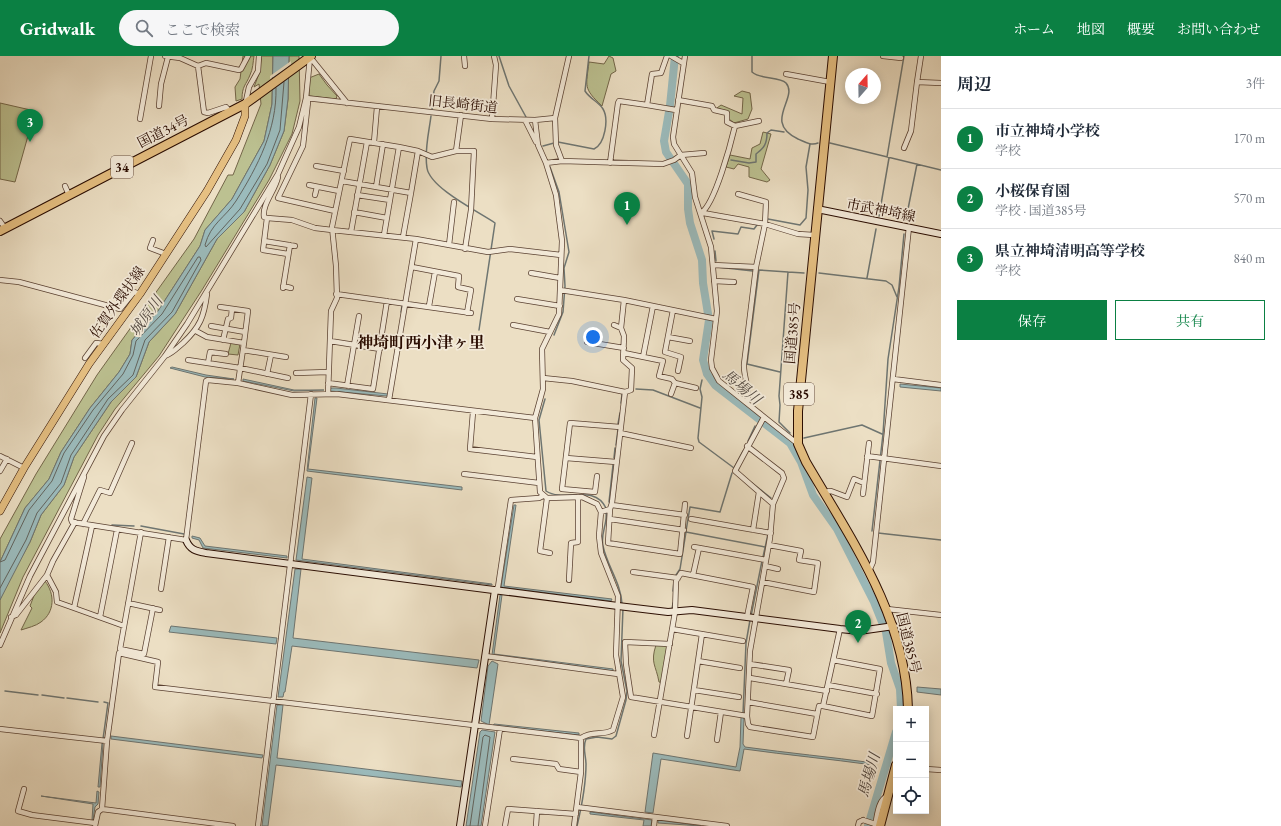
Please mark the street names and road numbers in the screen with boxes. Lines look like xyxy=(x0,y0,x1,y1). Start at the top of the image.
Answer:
street label: 旧長崎街道 xyxy=(427,91,499,117)
street label: 国道34号 xyxy=(134,110,192,152)
road number: 34 xyxy=(111,156,133,178)
street label: 市武神埼線 xyxy=(845,194,917,226)
street label: 佐賀外環状線 xyxy=(86,262,148,342)
street label: 国道385号 xyxy=(780,301,804,365)
road number: 385 xyxy=(784,383,814,405)
street label: 国道385号 xyxy=(893,611,925,675)

